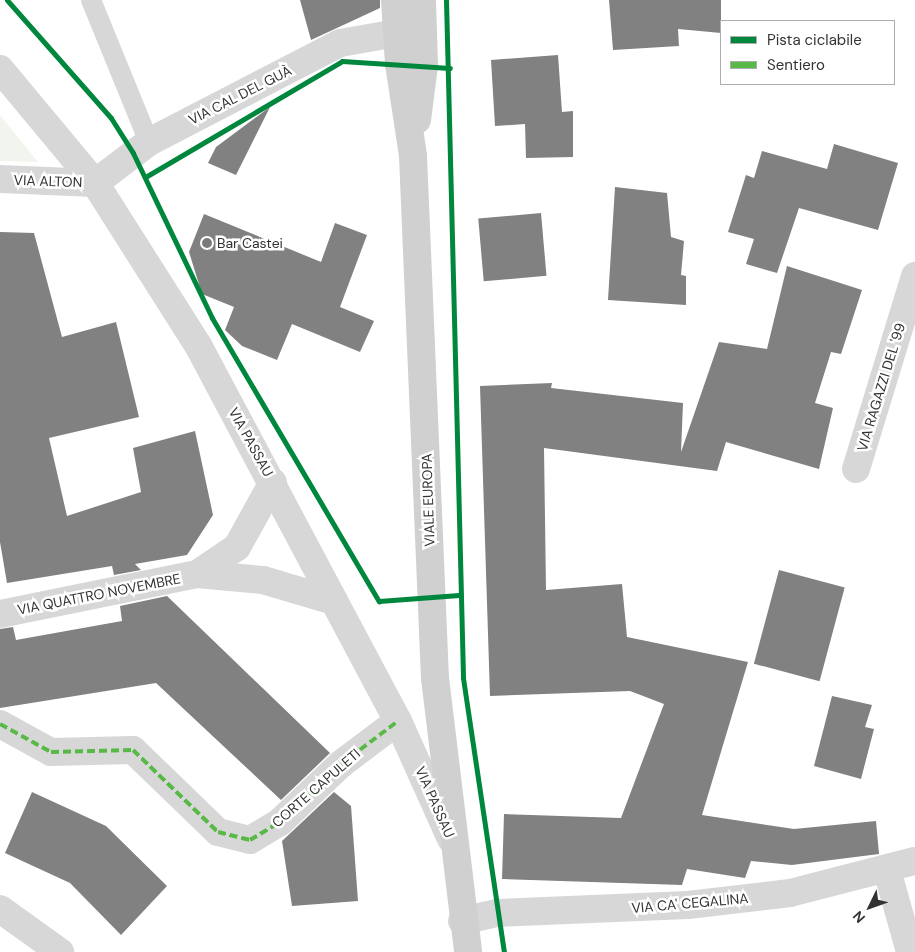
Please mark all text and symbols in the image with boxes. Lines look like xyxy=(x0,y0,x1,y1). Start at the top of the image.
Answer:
legend xyxy=(720,20,895,85)
text: Pista ciclabile xyxy=(767,30,862,50)
text: Sentiero xyxy=(767,55,825,75)
street label: VIA CAL DEL GUÀ xyxy=(186,62,294,128)
street label: VIA ALTON xyxy=(13,171,83,191)
place label: Bar Castei xyxy=(217,235,283,251)
marker: Bar Castei xyxy=(201,237,213,249)
street label: VIA RAGAZZI DEL '99 xyxy=(853,321,909,453)
street label: VIA PASSAU xyxy=(225,405,277,479)
street label: VIALE EUROPA xyxy=(418,453,438,547)
street label: VIA QUATTRO NOVEMBRE xyxy=(16,570,182,618)
street label: CORTE CAPULETI xyxy=(268,745,364,831)
street label: VIA PASSAU xyxy=(412,764,458,840)
north arrow xyxy=(845,882,895,932)
street label: VIA CA' CEGALINA xyxy=(631,890,749,916)
text: N xyxy=(849,907,869,927)

